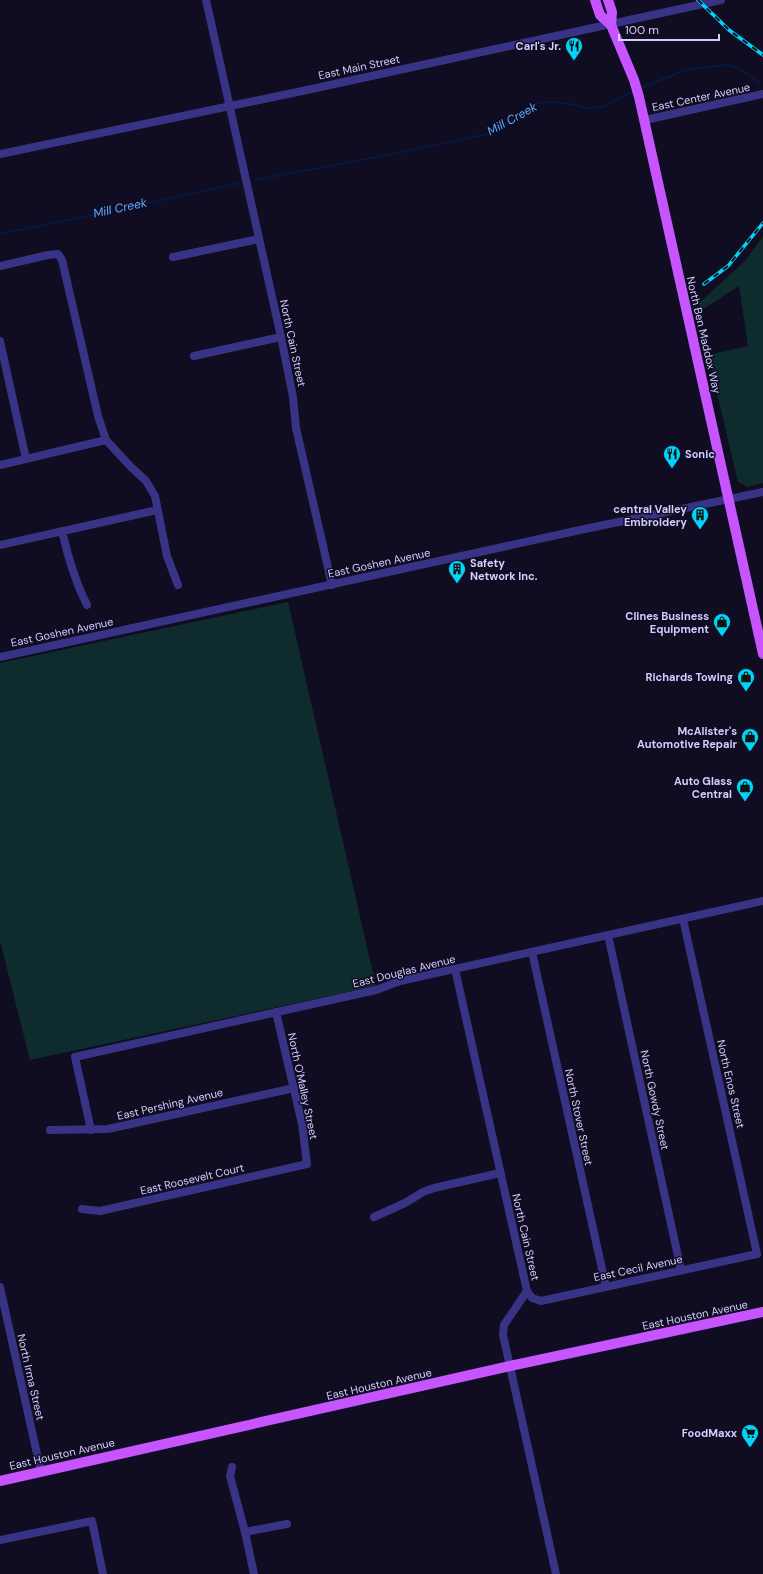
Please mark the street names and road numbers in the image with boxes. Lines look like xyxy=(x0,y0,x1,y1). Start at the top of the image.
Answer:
street label: East Main Street xyxy=(317,52,401,82)
street label: East Center Avenue xyxy=(651,80,751,114)
street label: North Ben Maddox Way xyxy=(684,275,724,395)
street label: North Cain Street xyxy=(277,298,309,388)
street label: East Goshen Avenue xyxy=(327,545,431,581)
street label: East Goshen Avenue xyxy=(10,614,114,650)
street label: East Douglas Avenue xyxy=(351,951,457,991)
street label: North O'Malley Street xyxy=(285,1032,321,1140)
street label: North Enos Street xyxy=(714,1038,748,1130)
street label: North Gowdy Street xyxy=(638,1049,672,1151)
street label: North Stover Street xyxy=(562,1067,596,1167)
street label: East Pershing Avenue xyxy=(116,1085,224,1123)
street label: East Roosevelt Court xyxy=(139,1160,245,1198)
street label: North Cain Street xyxy=(509,1192,543,1282)
street label: East Cecil Avenue xyxy=(592,1252,684,1284)
street label: East Houston Avenue xyxy=(641,1297,749,1333)
street label: North Irma Street xyxy=(14,1332,48,1422)
street label: East Houston Avenue xyxy=(325,1365,433,1403)
street label: East Houston Avenue xyxy=(8,1435,116,1473)

